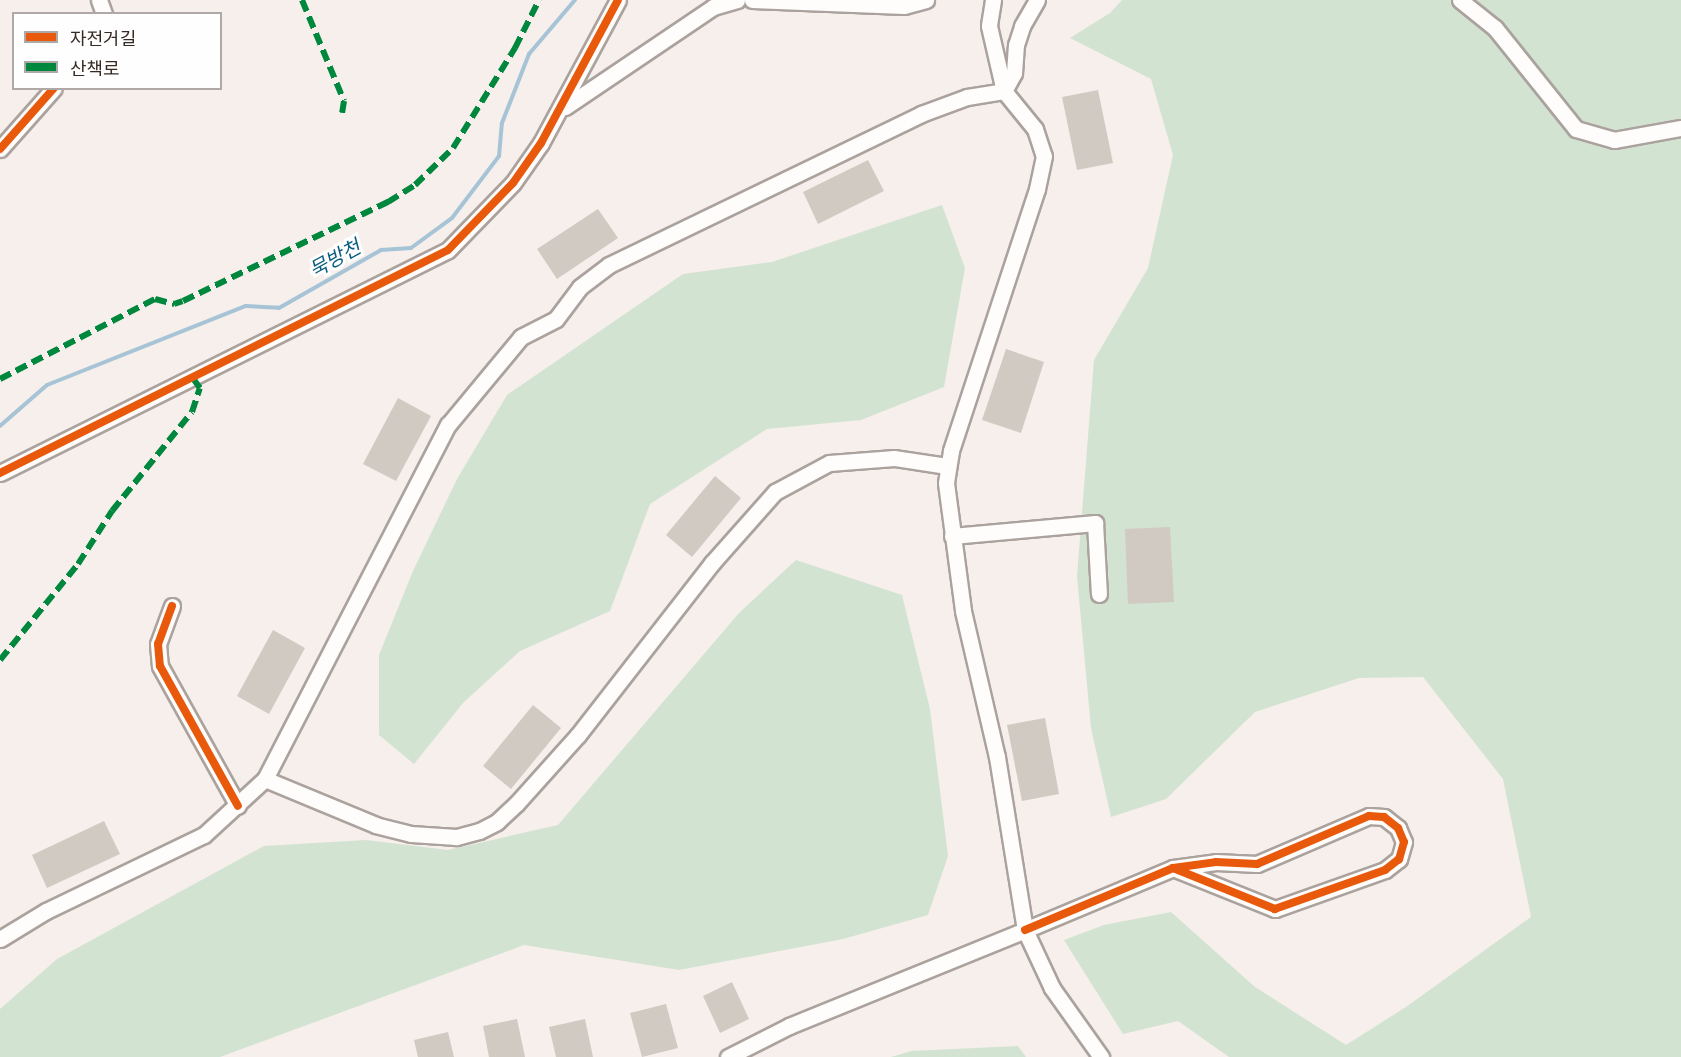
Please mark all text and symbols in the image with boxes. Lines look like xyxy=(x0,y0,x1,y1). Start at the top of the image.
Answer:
legend xyxy=(12,12,222,90)
text: 자전거길 xyxy=(70,27,136,50)
text: 산책로 xyxy=(70,57,120,80)
water label: 묵방천 xyxy=(305,235,365,283)

